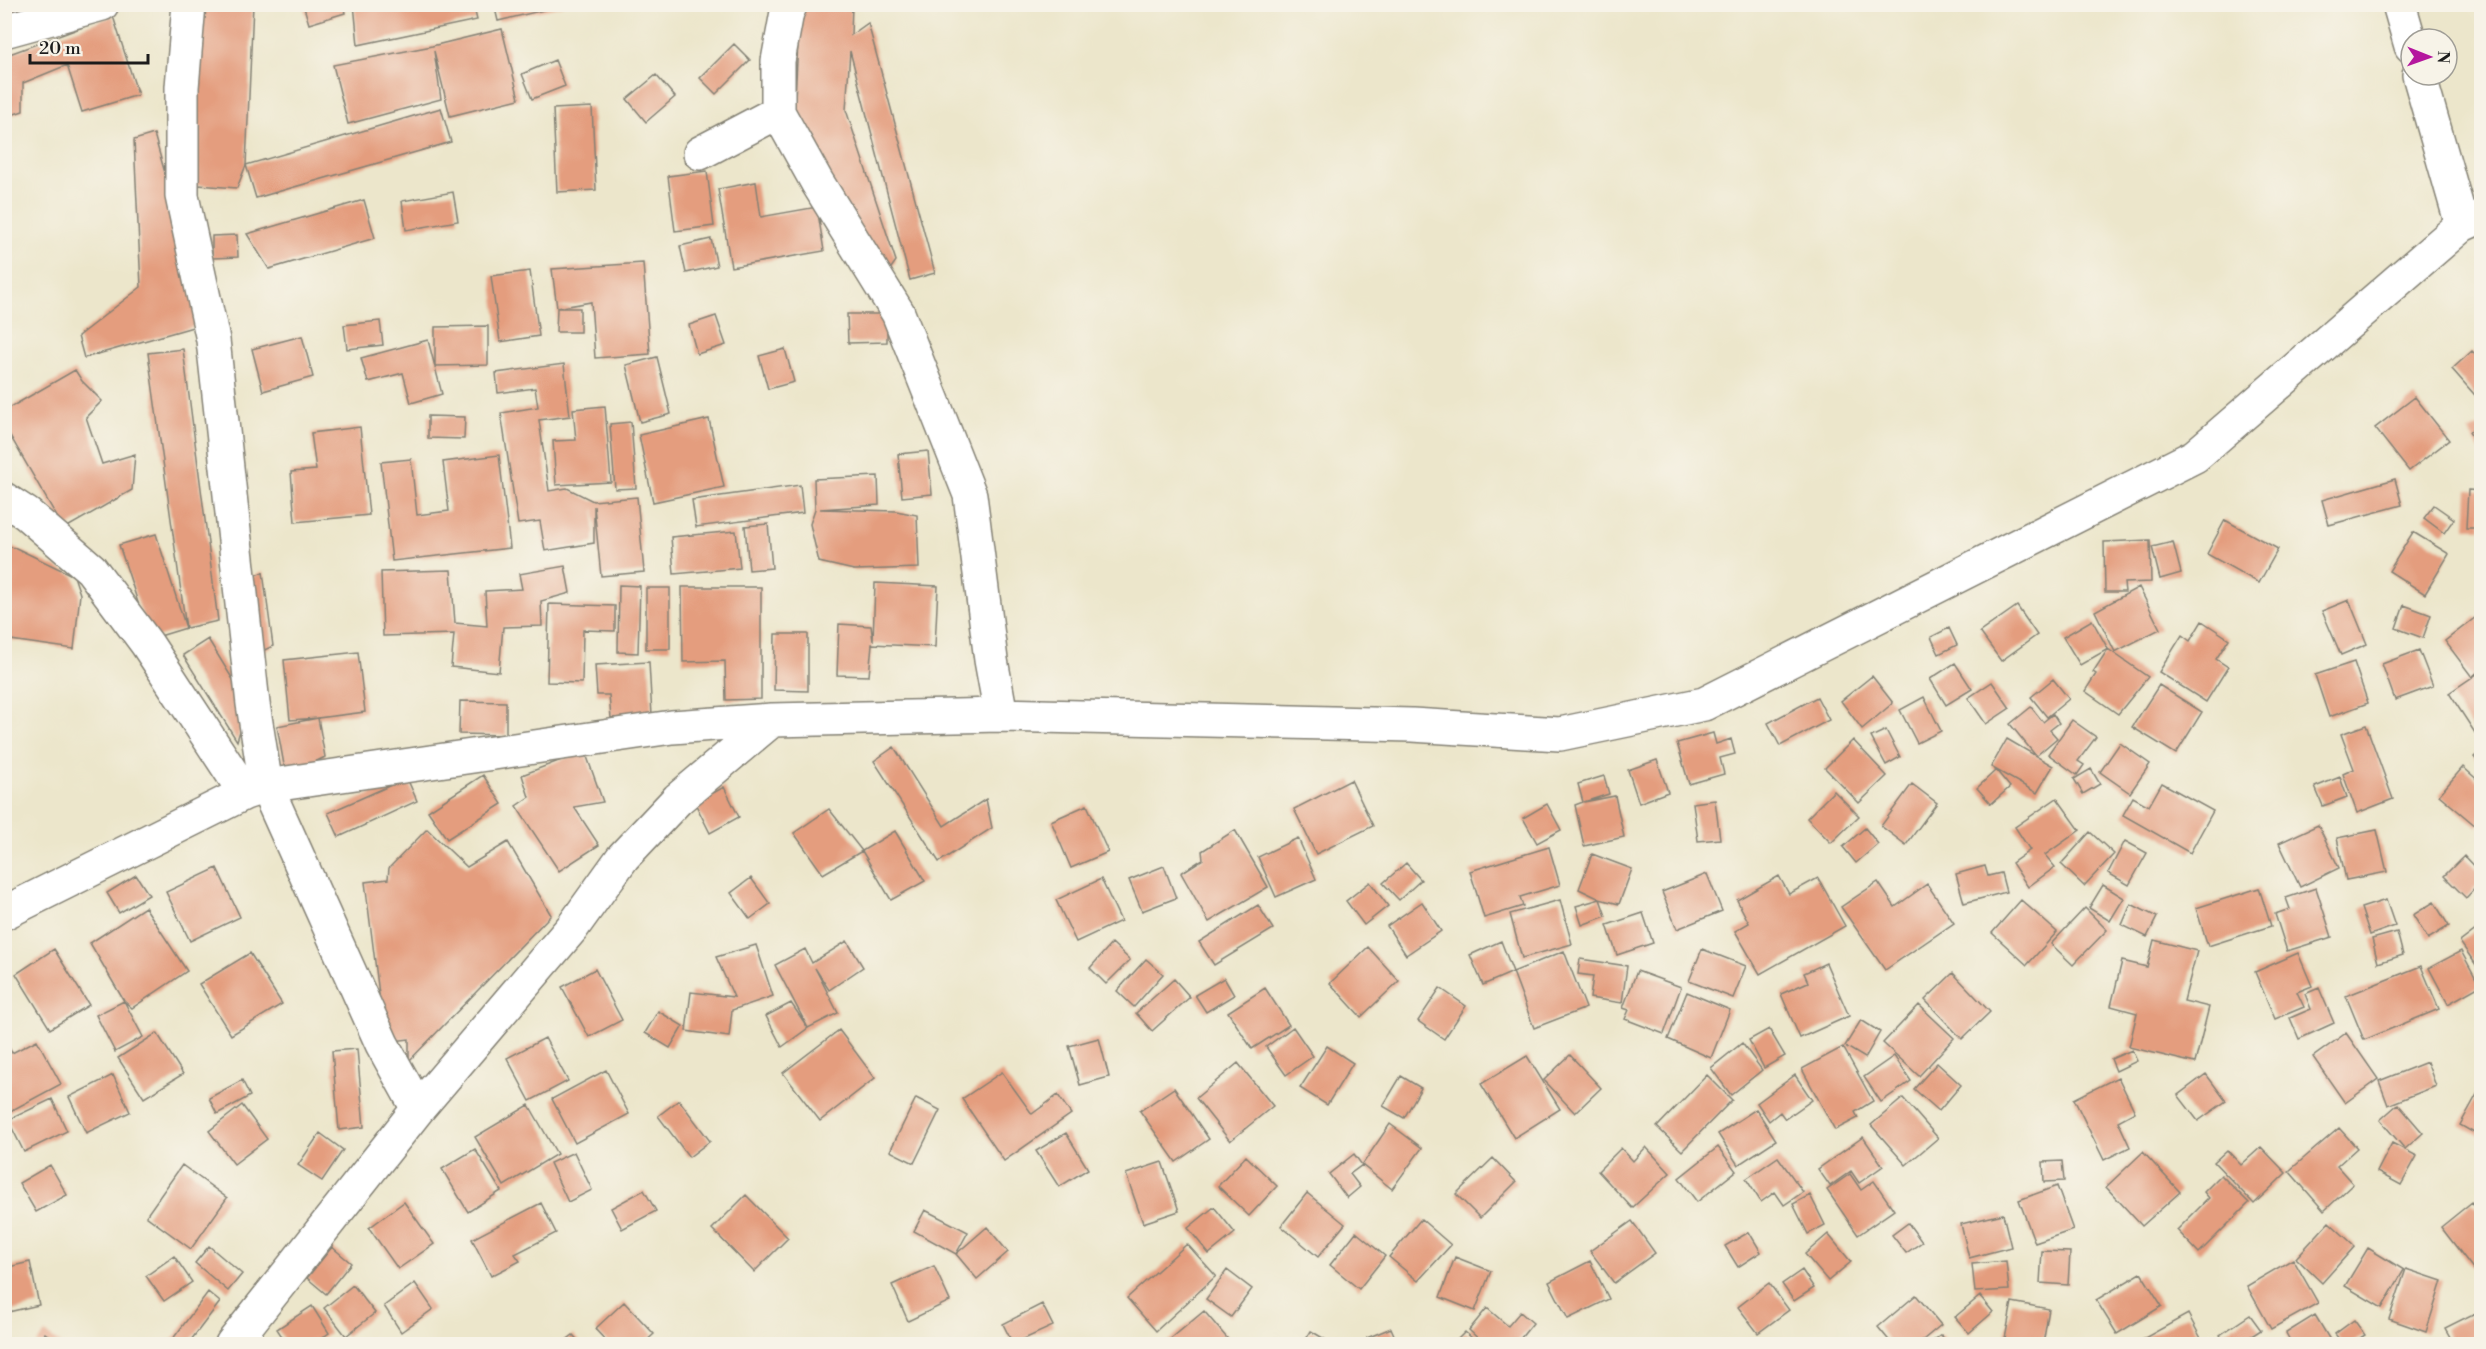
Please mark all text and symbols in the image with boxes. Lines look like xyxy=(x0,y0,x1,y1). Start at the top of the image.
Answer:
scale bar xyxy=(30,27,148,65)
north arrow xyxy=(2399,27,2459,87)
text: 20 m xyxy=(39,37,81,60)
text: N xyxy=(2433,51,2453,64)

